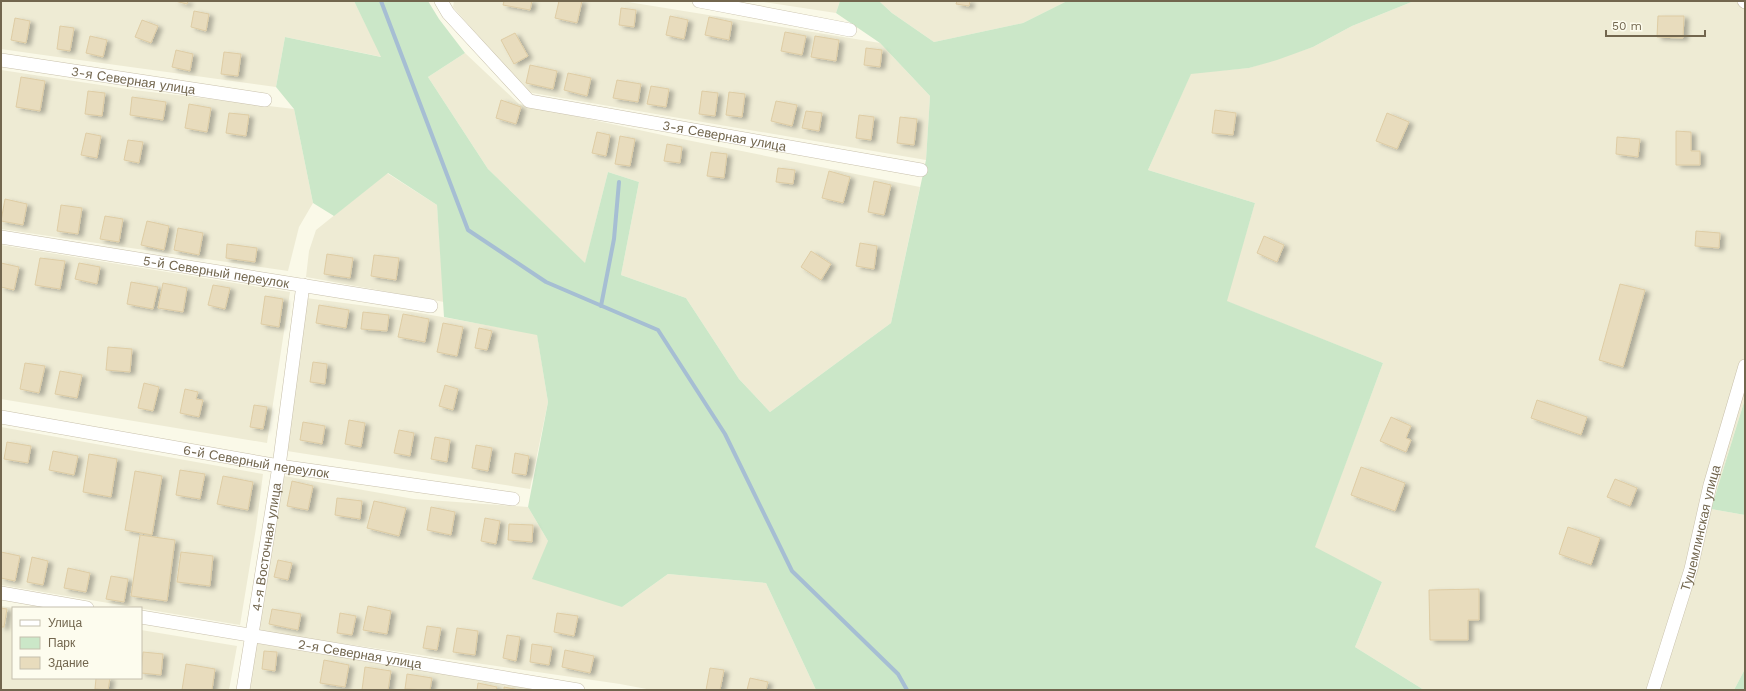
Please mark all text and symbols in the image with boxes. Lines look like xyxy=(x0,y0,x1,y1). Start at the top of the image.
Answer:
scale bar xyxy=(1606,12,1705,38)
text: 50 m xyxy=(1612,19,1642,33)
street label: 3-я Северная улица xyxy=(70,64,197,97)
street label: 3-я Северная улица xyxy=(661,118,788,154)
street label: 5-й Северный переулок xyxy=(142,253,290,291)
street label: 6-й Северный переулок xyxy=(182,442,330,481)
street label: Тушемлинская улица xyxy=(1678,462,1724,593)
street label: 4-я Восточная улица xyxy=(249,481,284,612)
legend xyxy=(12,607,142,679)
text: Улица xyxy=(48,616,82,630)
text: Парк xyxy=(48,636,76,650)
street label: 2-я Северная улица xyxy=(297,636,424,672)
text: Здание xyxy=(48,656,89,670)

